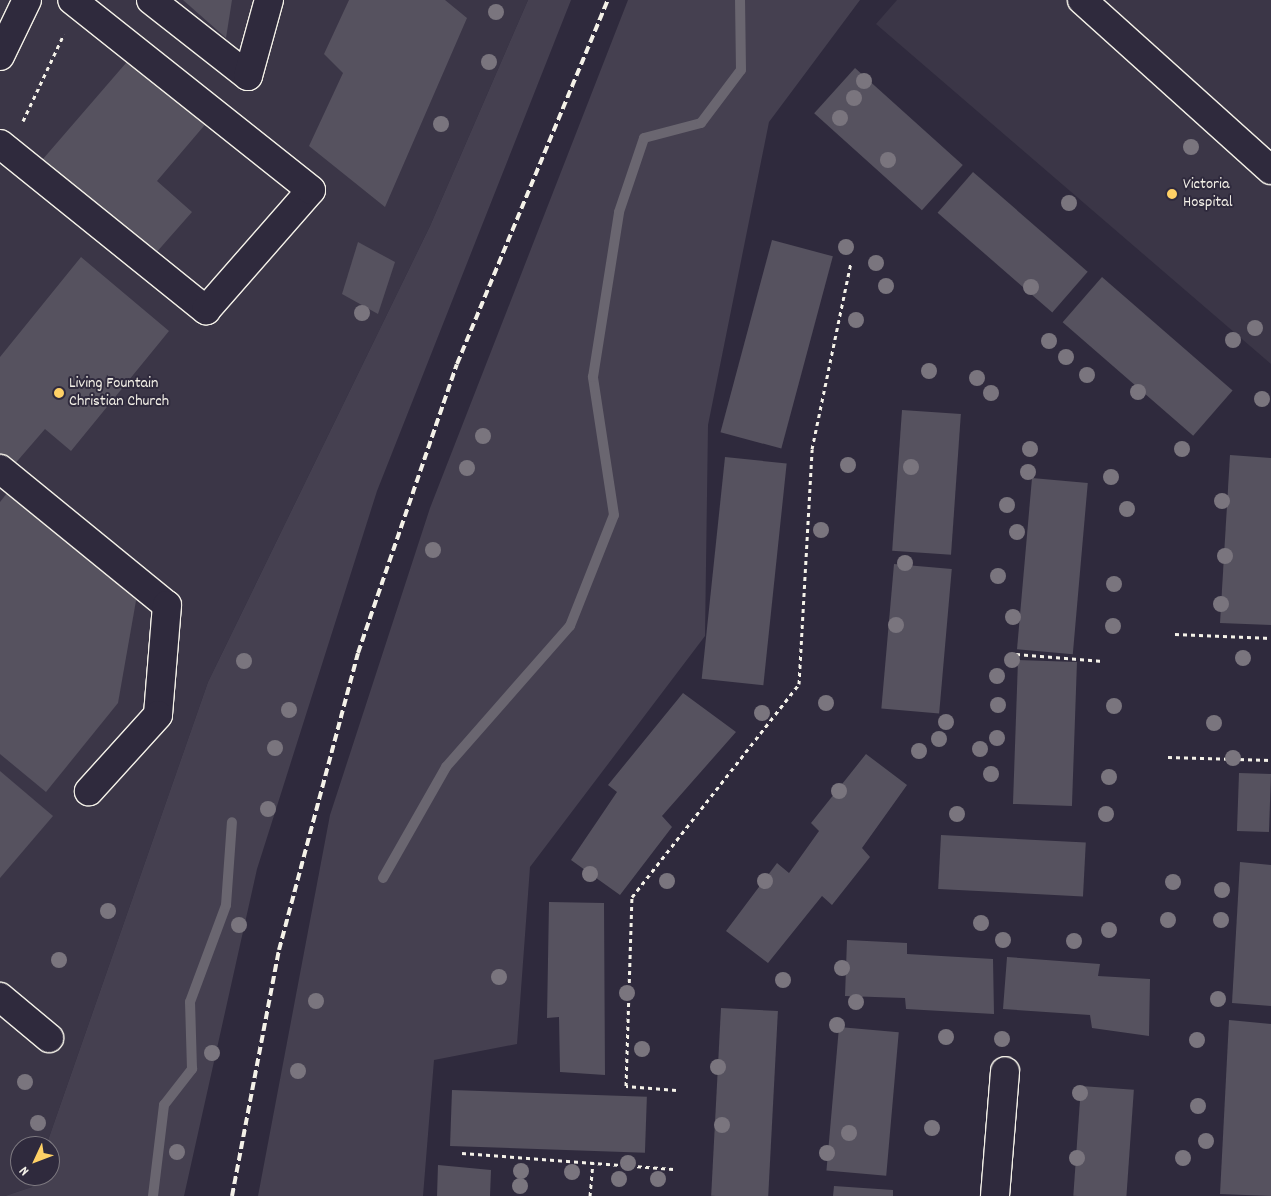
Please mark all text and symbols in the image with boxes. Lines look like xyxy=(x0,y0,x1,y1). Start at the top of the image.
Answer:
place label: Victoria Hospital xyxy=(1183,175,1233,213)
marker: Victoria Hospital xyxy=(1165,187,1179,201)
place label: Living Fountain Christian Church xyxy=(69,374,169,412)
marker: Living Fountain Christian Church xyxy=(53,387,65,399)
north arrow xyxy=(10,1136,60,1186)
text: N xyxy=(15,1161,34,1180)

